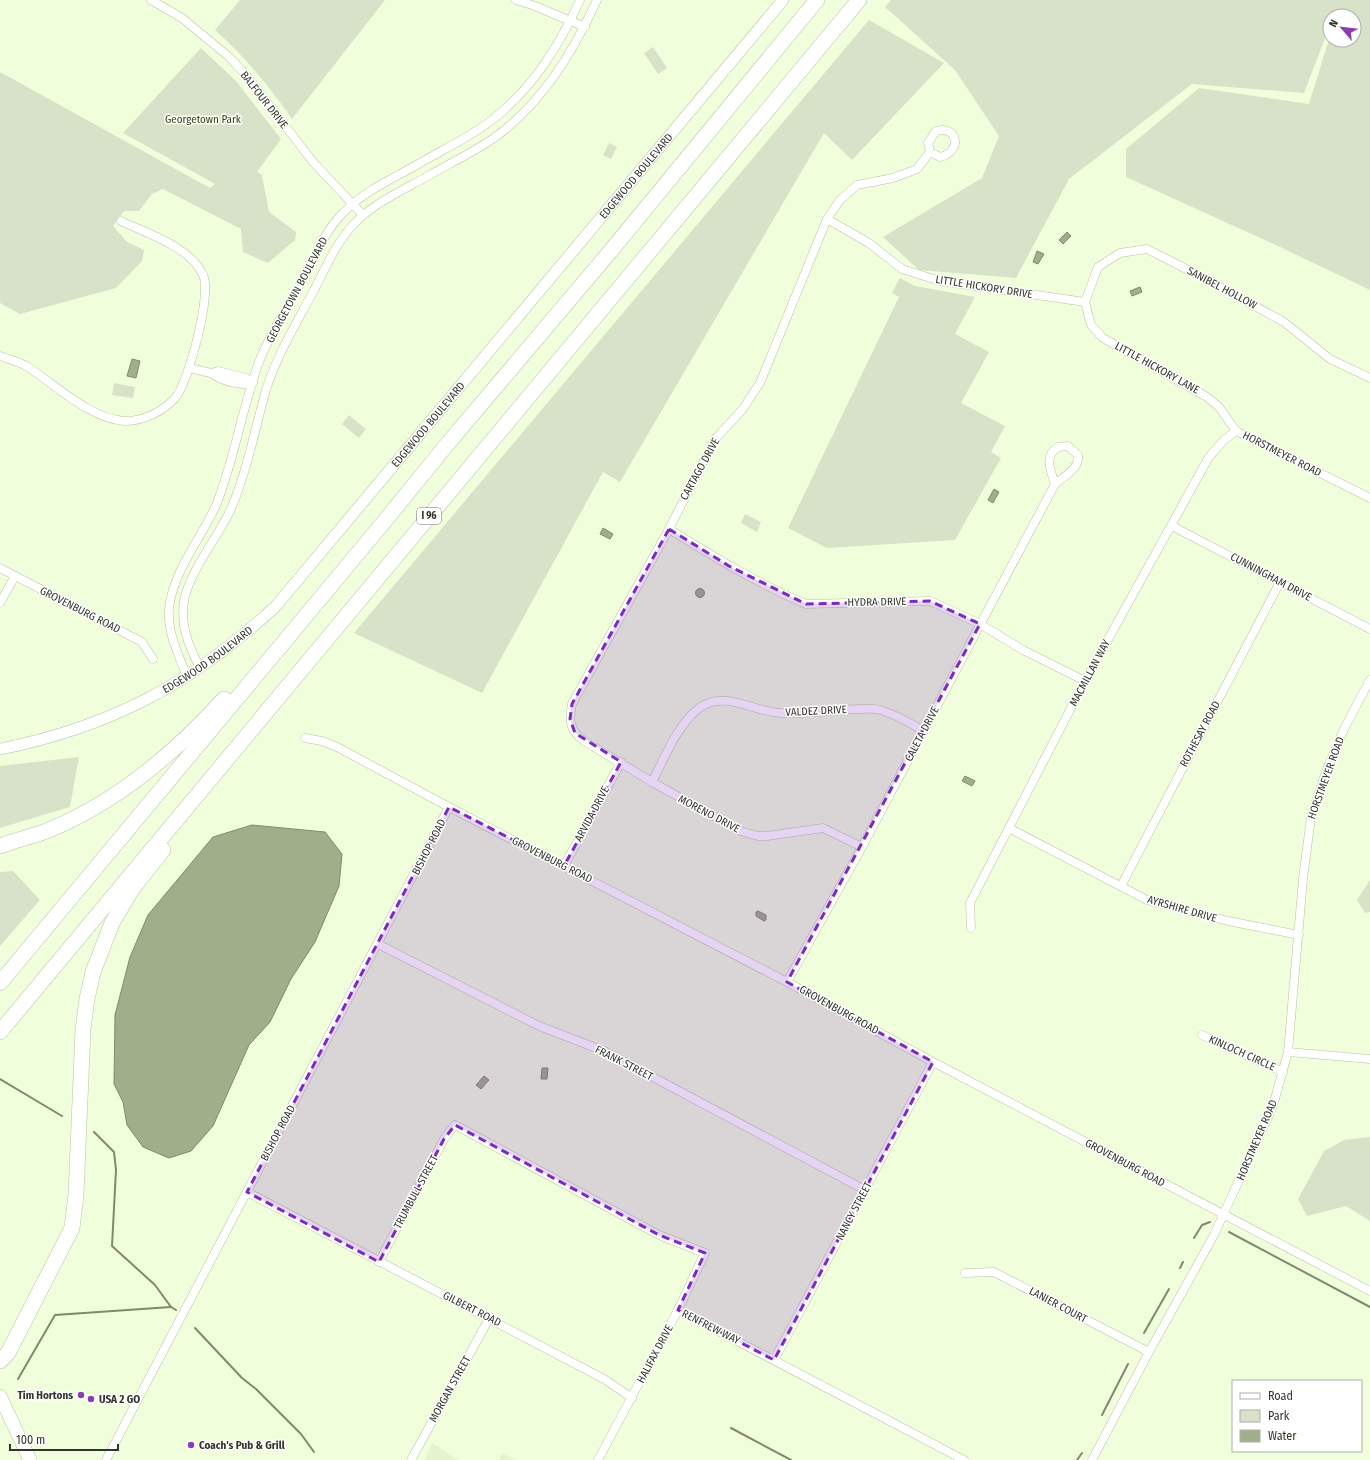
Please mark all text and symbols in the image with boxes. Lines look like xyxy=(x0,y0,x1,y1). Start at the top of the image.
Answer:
north arrow xyxy=(1322,8,1362,48)
text: N xyxy=(1326,18,1341,30)
street label: BALFOUR DRIVE xyxy=(238,69,290,131)
park label: Georgetown Park xyxy=(165,113,242,126)
street label: EDGEWOOD BOULEVARD xyxy=(596,131,675,221)
street label: GEORGETOWN BOULEVARD xyxy=(264,235,330,345)
street label: SANIBEL HOLLOW xyxy=(1185,264,1259,312)
street label: LITTLE HICKORY DRIVE xyxy=(935,273,1033,301)
street label: LITTLE HICKORY LANE xyxy=(1113,339,1201,397)
street label: EDGEWOOD BOULEVARD xyxy=(389,379,467,470)
street label: HORSTMEYER ROAD xyxy=(1240,429,1324,479)
street label: CARTAGO DRIVE xyxy=(678,436,722,502)
road number: I 96 xyxy=(417,508,441,524)
street label: CUNNINGHAM DRIVE xyxy=(1228,550,1314,604)
street label: GROVENBURG ROAD xyxy=(38,584,122,636)
street label: HYDRA DRIVE xyxy=(847,595,907,609)
street label: EDGEWOOD BOULEVARD xyxy=(160,623,255,696)
street label: MACMILLAN WAY xyxy=(1067,637,1113,709)
street label: ROTHESAY ROAD xyxy=(1177,699,1223,769)
street label: VALDEZ DRIVE xyxy=(785,703,847,719)
street label: CALETA DRIVE xyxy=(902,704,942,764)
street label: HORSTMEYER ROAD xyxy=(1305,735,1347,821)
street label: ARVIDA DRIVE xyxy=(572,784,612,844)
street label: MORENO DRIVE xyxy=(676,792,742,836)
street label: BISHOP ROAD xyxy=(409,817,449,877)
street label: GROVENBURG ROAD xyxy=(510,834,594,886)
street label: AYRSHIRE DRIVE xyxy=(1146,893,1218,925)
street label: GROVENBURG ROAD xyxy=(797,983,881,1037)
street label: KINLOCH CIRCLE xyxy=(1207,1033,1277,1073)
street label: FRANK STREET xyxy=(593,1043,656,1084)
street label: HORSTMEYER ROAD xyxy=(1234,1098,1280,1182)
street label: BISHOP ROAD xyxy=(258,1103,298,1163)
street label: GROVENBURG ROAD xyxy=(1083,1136,1167,1190)
street label: TRUMBULL STREET xyxy=(391,1152,441,1231)
street label: NANCY STREET xyxy=(833,1179,875,1242)
street label: LANIER COURT xyxy=(1027,1284,1090,1326)
street label: GILBERT ROAD xyxy=(441,1289,503,1329)
street label: RENFREW WAY xyxy=(680,1307,743,1347)
street label: HALIFAX DRIVE xyxy=(634,1323,676,1385)
street label: MORGAN STREET xyxy=(426,1353,474,1424)
legend xyxy=(1232,1380,1362,1452)
place label: Tim Hortons xyxy=(17,1389,73,1402)
text: Road xyxy=(1268,1389,1293,1403)
marker: Tim Hortons xyxy=(76,1390,86,1400)
place label: USA 2 GO xyxy=(99,1393,140,1406)
marker: USA 2 GO xyxy=(86,1394,96,1404)
text: Park xyxy=(1268,1409,1290,1423)
scale bar xyxy=(10,1426,118,1452)
text: Water xyxy=(1268,1429,1297,1443)
text: 100 m xyxy=(16,1433,45,1447)
place label: Coach's Pub & Grill xyxy=(199,1439,286,1452)
marker: Coach's Pub & Grill xyxy=(186,1440,196,1450)

